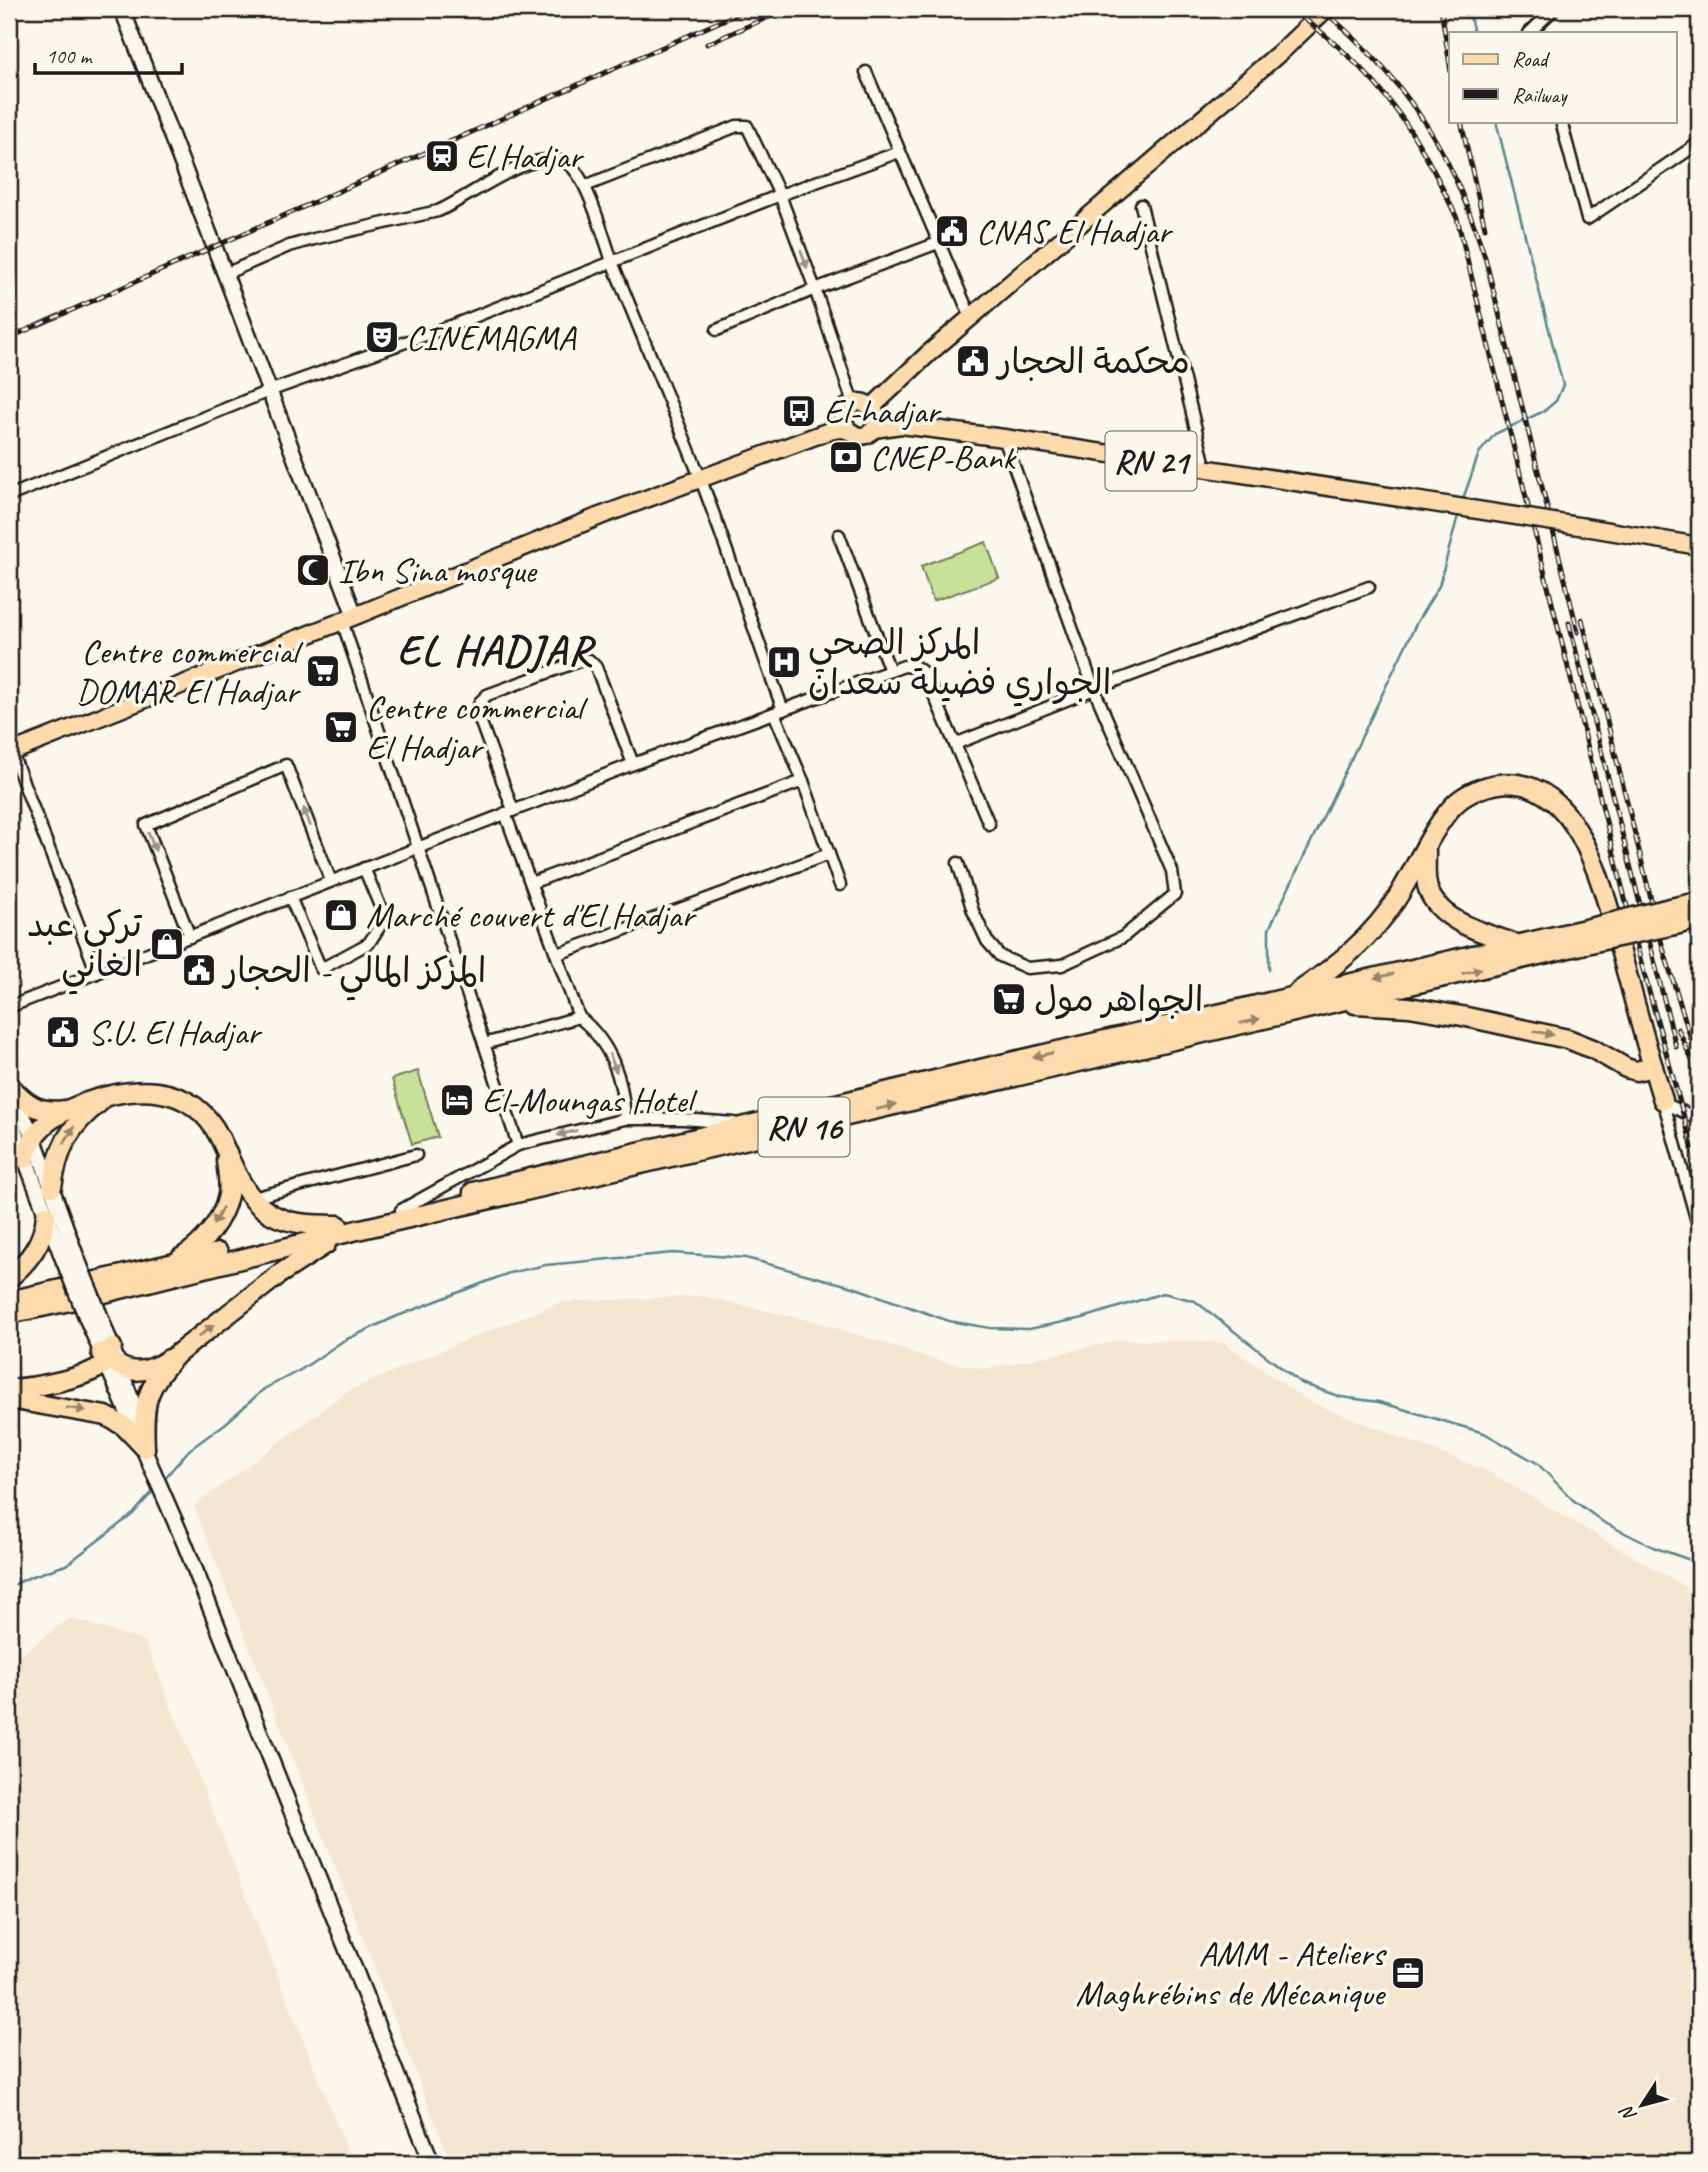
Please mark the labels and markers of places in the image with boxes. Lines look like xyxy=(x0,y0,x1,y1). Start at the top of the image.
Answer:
place label: El Hadjar xyxy=(466,134,585,179)
station icon: El Hadjar xyxy=(423,137,461,175)
place label: CNAS El Hadjar xyxy=(976,209,1174,254)
public building icon: CNAS El Hadjar xyxy=(933,212,971,250)
place label: CINEMAGMA xyxy=(406,315,577,360)
theatre icon: CINEMAGMA xyxy=(363,318,401,356)
place label: محكمة الحجار xyxy=(995,339,1190,384)
public building icon: محكمة الحجار xyxy=(954,342,992,380)
place label: El-hadjar xyxy=(824,389,942,434)
bus stop icon: El-hadjar xyxy=(780,392,818,430)
place label: CNEP-Bank xyxy=(870,435,1017,480)
bank icon: CNEP-Bank xyxy=(827,438,865,476)
place label: Ibn Sina mosque xyxy=(338,548,538,593)
mosque icon: Ibn Sina mosque xyxy=(294,551,332,589)
place label: المركز الصحي الجواري فضيلة سعدان xyxy=(808,620,1111,707)
place label: Centre commercial DOMAR El Hadjar xyxy=(76,629,304,714)
hospital icon: المركز الصحي الجواري فضيلة سعدان xyxy=(765,643,803,681)
supermarket icon: Centre commercial DOMAR El Hadjar xyxy=(304,652,342,690)
place label: Centre commercial El Hadjar xyxy=(366,685,589,770)
supermarket icon: Centre commercial El Hadjar xyxy=(322,708,360,746)
place label: Marché couvert d'El Hadjar xyxy=(366,893,697,938)
shop icon: Marché couvert d'El Hadjar xyxy=(322,896,360,934)
place label: تركي عبد الغاني xyxy=(27,902,143,995)
shop icon: تركي عبد الغاني xyxy=(148,925,186,963)
place label: المركز المالي - الحجار xyxy=(221,948,486,1001)
public building icon: المركز المالي - الحجار xyxy=(180,951,218,989)
place label: الجواهر مول xyxy=(1034,977,1203,1022)
supermarket icon: الجواهر مول xyxy=(990,980,1028,1018)
place label: S.U. El Hadjar xyxy=(88,1010,263,1055)
public building icon: S.U. El Hadjar xyxy=(44,1013,82,1051)
place label: El-Moungas Hotel xyxy=(482,1078,698,1123)
hotel icon: El-Moungas Hotel xyxy=(438,1081,476,1119)
place label: AMM - Ateliers Maghrébins de Mécanique xyxy=(1076,1931,1387,2016)
office icon: AMM - Ateliers Maghrébins de Mécanique xyxy=(1389,1954,1427,1992)

